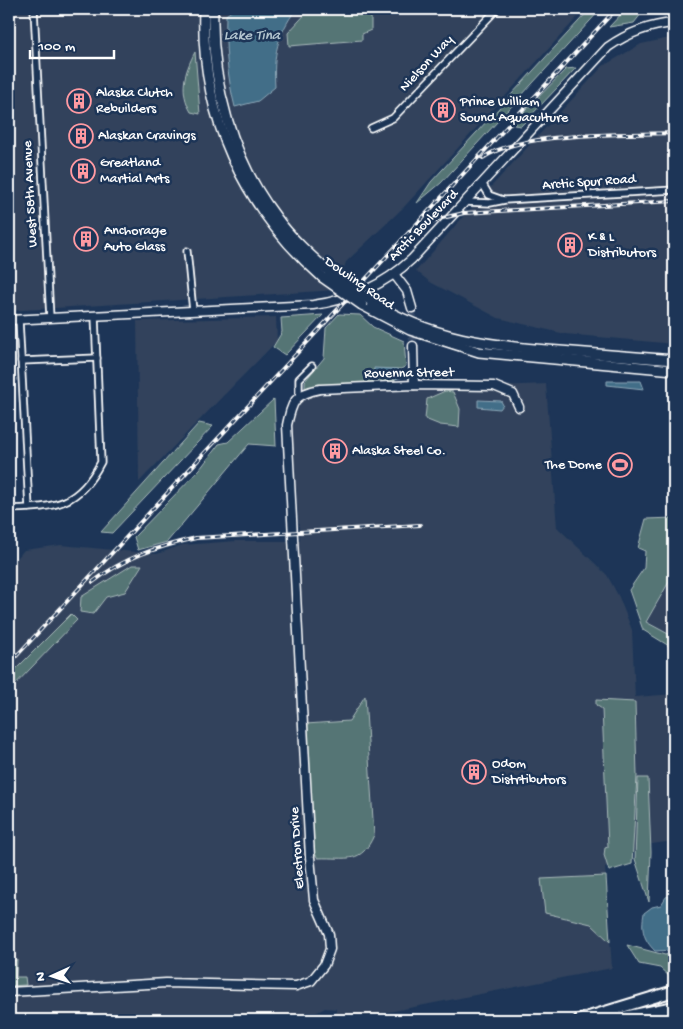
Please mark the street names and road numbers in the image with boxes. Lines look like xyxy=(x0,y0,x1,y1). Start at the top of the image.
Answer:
street label: Nielson Way xyxy=(396,32,458,96)
street label: West 58th Avenue xyxy=(20,139,42,248)
street label: Arctic Spur Road xyxy=(542,171,638,195)
street label: Arctic Boulevard xyxy=(386,185,464,265)
street label: Dowling Road xyxy=(320,253,399,315)
street label: Rovenna Street xyxy=(364,365,455,383)
street label: Electron Drive xyxy=(287,806,309,890)

